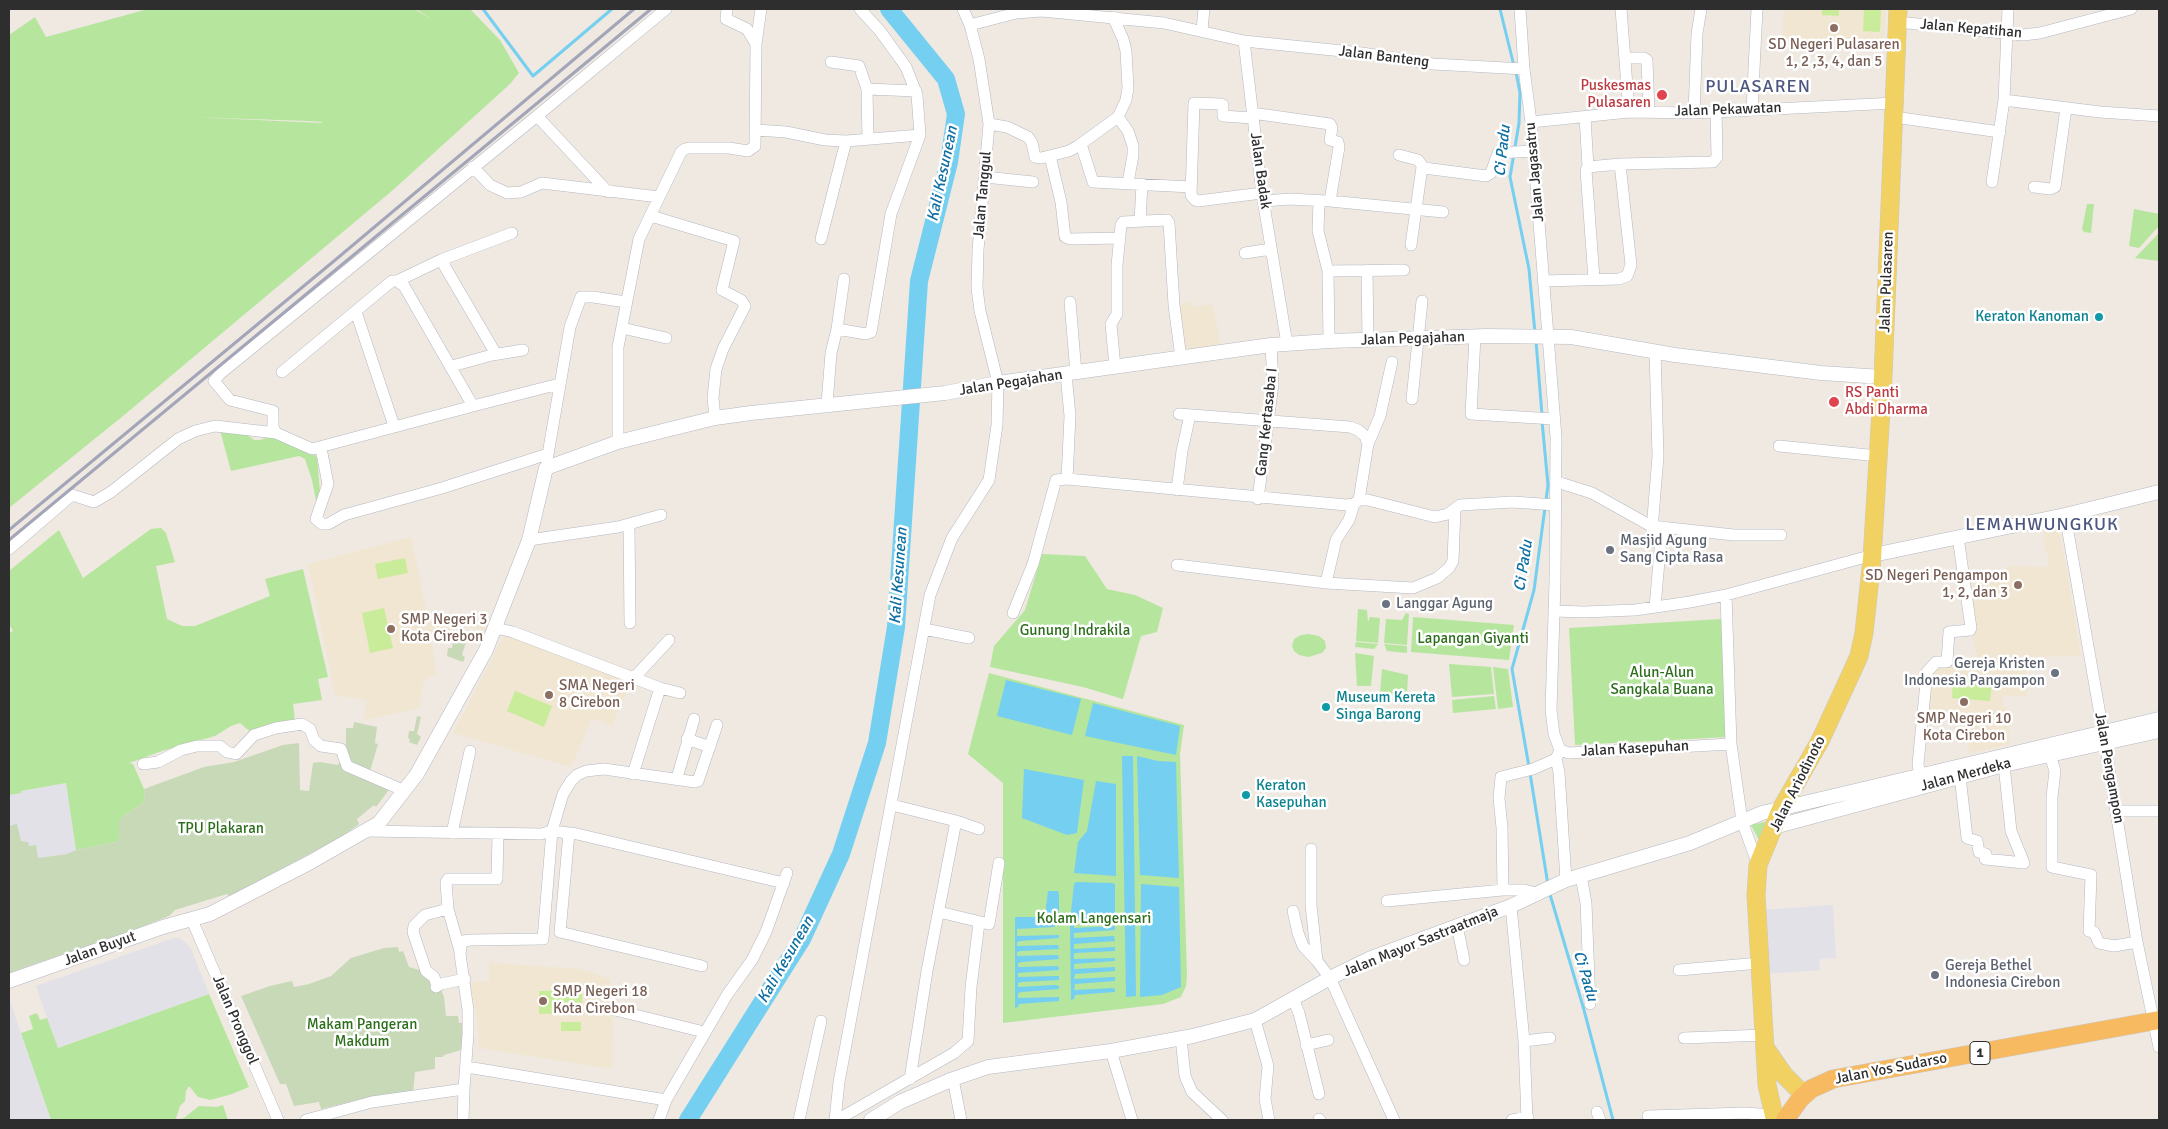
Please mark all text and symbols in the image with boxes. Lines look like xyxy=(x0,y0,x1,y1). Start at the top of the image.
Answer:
street label: Jalan Kepatihan xyxy=(1919,16,2023,42)
marker: SD Negeri Pulasaren 1, 2 ,3, 4, dan 5 xyxy=(1828,22,1840,34)
place label: SD Negeri Pulasaren 1, 2 ,3, 4, dan 5 xyxy=(1768,36,1900,71)
street label: Jalan Banteng xyxy=(1338,43,1430,71)
district label: PULASAREN xyxy=(1704,76,1812,98)
place label: Puskesmas Pulasaren xyxy=(1581,77,1651,112)
marker: Puskesmas Pulasaren xyxy=(1655,88,1669,102)
street label: Jalan Pekawatan xyxy=(1674,99,1782,121)
street label: Jalan Jagasatru xyxy=(1522,121,1548,223)
water label: Ci Padu xyxy=(1491,124,1515,178)
water label: Kali Kesunean xyxy=(924,125,962,223)
street label: Jalan Badak xyxy=(1246,132,1274,210)
street label: Jalan Tanggul xyxy=(970,150,996,240)
street label: Jalan Pulasaren xyxy=(1876,231,1898,333)
place label: Keraton Kanoman xyxy=(1975,308,2089,326)
marker: Keraton Kanoman xyxy=(2093,311,2105,323)
street label: Jalan Pegajahan xyxy=(1361,328,1465,350)
street label: Jalan Pegajahan xyxy=(958,366,1064,400)
street label: Gang Kertasaba I xyxy=(1252,367,1282,477)
place label: RS Panti Abdi Dharma xyxy=(1845,384,1928,419)
marker: RS Panti Abdi Dharma xyxy=(1827,395,1841,409)
district label: LEMAHWUNGKUK xyxy=(1964,514,2120,536)
water label: Kali Kesunean xyxy=(886,527,912,625)
place label: Masjid Agung Sang Cipta Rasa xyxy=(1620,532,1723,567)
water label: Ci Padu xyxy=(1510,539,1538,593)
marker: Masjid Agung Sang Cipta Rasa xyxy=(1604,544,1616,556)
place label: SD Negeri Pengampon 1, 2, dan 3 xyxy=(1865,567,2008,602)
marker: SD Negeri Pengampon 1, 2, dan 3 xyxy=(2012,579,2024,591)
place label: Langgar Agung xyxy=(1396,595,1493,613)
marker: Langgar Agung xyxy=(1380,598,1392,610)
place label: SMP Negeri 3 Kota Cirebon xyxy=(401,611,487,646)
park label: Gunung Indrakila xyxy=(1020,622,1130,640)
marker: SMP Negeri 3 Kota Cirebon xyxy=(385,623,397,635)
park label: Lapangan Giyanti xyxy=(1417,630,1529,648)
place label: Gereja Kristen Indonesia Pangampon xyxy=(1904,655,2045,690)
park label: Alun-Alun Sangkala Buana xyxy=(1610,664,1714,699)
marker: Gereja Kristen Indonesia Pangampon xyxy=(2049,667,2061,679)
place label: SMA Negeri 8 Cirebon xyxy=(559,677,635,712)
marker: SMA Negeri 8 Cirebon xyxy=(543,689,555,701)
place label: Museum Kereta Singa Barong xyxy=(1336,689,1436,724)
marker: SMP Negeri 10 Kota Cirebon xyxy=(1958,696,1970,708)
marker: Museum Kereta Singa Barong xyxy=(1320,701,1332,713)
place label: SMP Negeri 10 Kota Cirebon xyxy=(1917,710,2011,745)
street label: Jalan Pengampon xyxy=(2090,711,2128,825)
street label: Jalan Ariodinoto xyxy=(1766,733,1830,835)
street label: Jalan Kasepuhan xyxy=(1581,737,1689,761)
street label: Jalan Merdeka xyxy=(1919,754,2013,796)
place label: Keraton Kasepuhan xyxy=(1256,777,1327,812)
marker: Keraton Kasepuhan xyxy=(1240,789,1252,801)
park label: TPU Plakaran xyxy=(178,820,264,838)
street label: Jalan Mayor Sastraatmaja xyxy=(1341,903,1501,981)
park label: Kolam Langensari xyxy=(1037,910,1151,928)
water label: Kali Kesunean xyxy=(754,913,818,1007)
street label: Jalan Buyut xyxy=(62,928,138,970)
water label: Ci Padu xyxy=(1569,949,1601,1003)
place label: Gereja Bethel Indonesia Cirebon xyxy=(1945,957,2060,992)
marker: Gereja Bethel Indonesia Cirebon xyxy=(1929,969,1941,981)
street label: Jalan Pronggol xyxy=(208,973,262,1067)
place label: SMP Negeri 18 Kota Cirebon xyxy=(553,983,648,1018)
marker: SMP Negeri 18 Kota Cirebon xyxy=(537,995,549,1007)
park label: Makam Pangeran Makdum xyxy=(307,1016,417,1051)
road number: 1 xyxy=(1970,1042,1990,1064)
street label: Jalan Yos Sudarso xyxy=(1833,1049,1949,1089)

